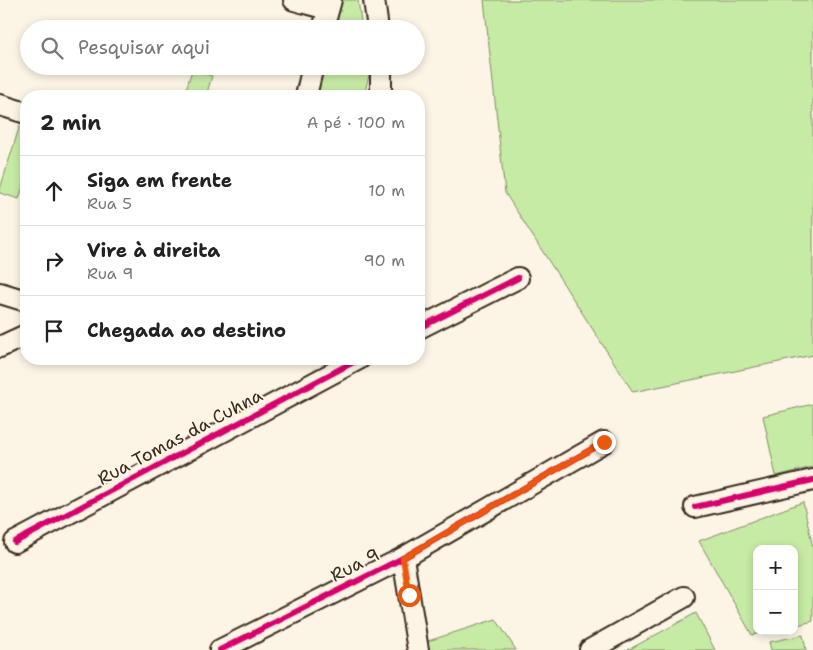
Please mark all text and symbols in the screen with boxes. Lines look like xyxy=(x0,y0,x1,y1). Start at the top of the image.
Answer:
search box xyxy=(20,20,425,75)
icon: search xyxy=(38,34,66,62)
text: Pesquisar aqui xyxy=(78,35,210,60)
text: 2 min xyxy=(40,109,101,137)
text: A pé · 100 m xyxy=(307,112,405,133)
text: Siga em frente xyxy=(87,168,232,193)
icon: ahead xyxy=(40,177,68,205)
text: 10 m xyxy=(368,180,405,201)
text: Rua 5 xyxy=(87,193,132,214)
text: Vire à direita xyxy=(87,238,220,263)
icon: right xyxy=(40,247,68,275)
text: 90 m xyxy=(364,250,405,271)
text: Rua 9 xyxy=(87,263,133,284)
icon: arrive xyxy=(40,317,68,345)
text: Chegada ao destino xyxy=(87,318,286,343)
street label: Rua Tomas da Cuhna xyxy=(93,383,267,491)
route end xyxy=(593,431,616,454)
street label: Rua 9 xyxy=(326,542,384,588)
map controls xyxy=(753,545,798,635)
button: + xyxy=(753,545,798,590)
route start xyxy=(398,584,421,607)
button: − xyxy=(753,590,798,635)

